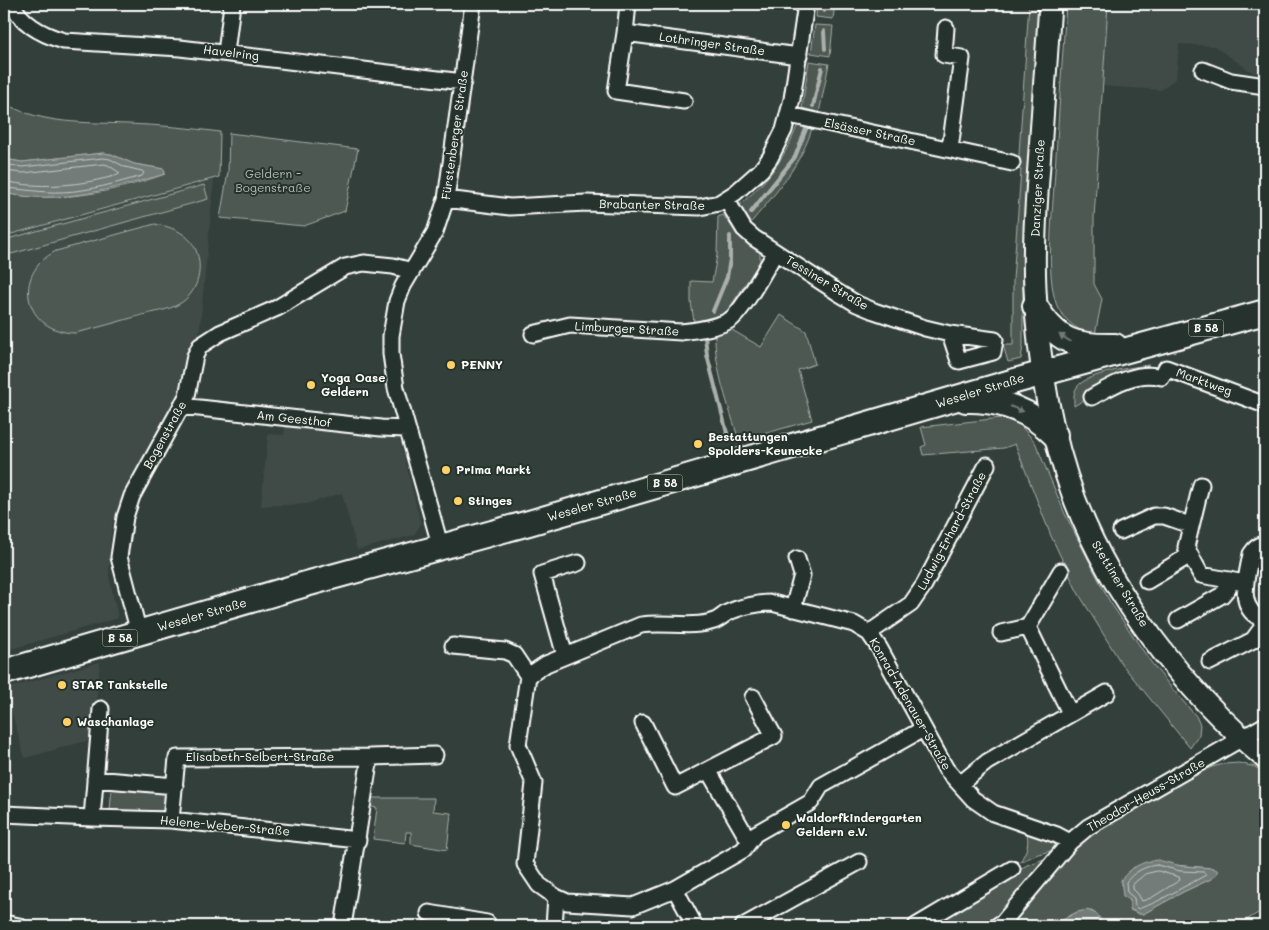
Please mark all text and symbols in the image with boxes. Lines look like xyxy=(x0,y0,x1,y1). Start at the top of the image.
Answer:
street label: Lothringer Straße xyxy=(658,28,766,58)
street label: Havelring xyxy=(202,41,260,63)
street label: Fürstenberger Straße xyxy=(437,69,471,201)
street label: Elsässer Straße xyxy=(823,114,917,148)
street label: Danziger Straße xyxy=(1026,139,1048,237)
park label: Geldern - Bogenstraße xyxy=(235,165,311,195)
street label: Brabanter Straße xyxy=(599,195,705,213)
street label: Tessiner Straße xyxy=(783,251,872,313)
street label: Limburger Straße xyxy=(574,317,680,339)
road number: B 58 xyxy=(1188,319,1224,336)
one-way arrow xyxy=(1058,333,1071,342)
place label: PENNY xyxy=(461,356,503,372)
marker: PENNY xyxy=(445,359,457,371)
street label: Marktweg xyxy=(1174,364,1235,399)
place label: Yoga Oase Geldern xyxy=(321,369,385,399)
street label: Weseler Straße xyxy=(933,369,1026,411)
marker: Yoga Oase Geldern xyxy=(305,379,317,391)
street label: Bogenstraße xyxy=(139,398,189,471)
one-way arrow xyxy=(1010,405,1025,413)
street label: Am Geesthof xyxy=(256,406,333,430)
place label: Bestattungen Spolders-Keunecke xyxy=(708,428,822,458)
marker: Bestattungen Spolders-Keunecke xyxy=(692,438,704,450)
place label: Prima Markt xyxy=(456,461,531,477)
marker: Prima Markt xyxy=(440,464,452,476)
street label: Ludwig-Erhard-Straße xyxy=(913,469,989,593)
road number: B 58 xyxy=(648,474,682,492)
street label: Weseler Straße xyxy=(545,484,638,524)
place label: Stinges xyxy=(468,492,512,508)
marker: Stinges xyxy=(452,495,464,507)
street label: Stettiner Straße xyxy=(1089,537,1153,630)
street label: Weseler Straße xyxy=(155,594,248,634)
road number: B 58 xyxy=(102,630,138,646)
street label: Konrad-Adenauer-Straße xyxy=(866,634,955,773)
place label: STAR Tankstelle xyxy=(72,676,168,692)
marker: STAR Tankstelle xyxy=(56,679,68,691)
place label: Waschanlage xyxy=(77,713,154,729)
marker: Waschanlage xyxy=(61,716,73,728)
street label: Elisabeth-Selbert-Straße xyxy=(186,748,334,764)
street label: Theodor-Heuss-Straße xyxy=(1084,754,1207,834)
place label: Waldorfkindergarten Geldern e.V. xyxy=(796,809,922,839)
street label: Helene-Weber-Straße xyxy=(160,811,291,839)
marker: Waldorfkindergarten Geldern e.V. xyxy=(780,819,792,831)

